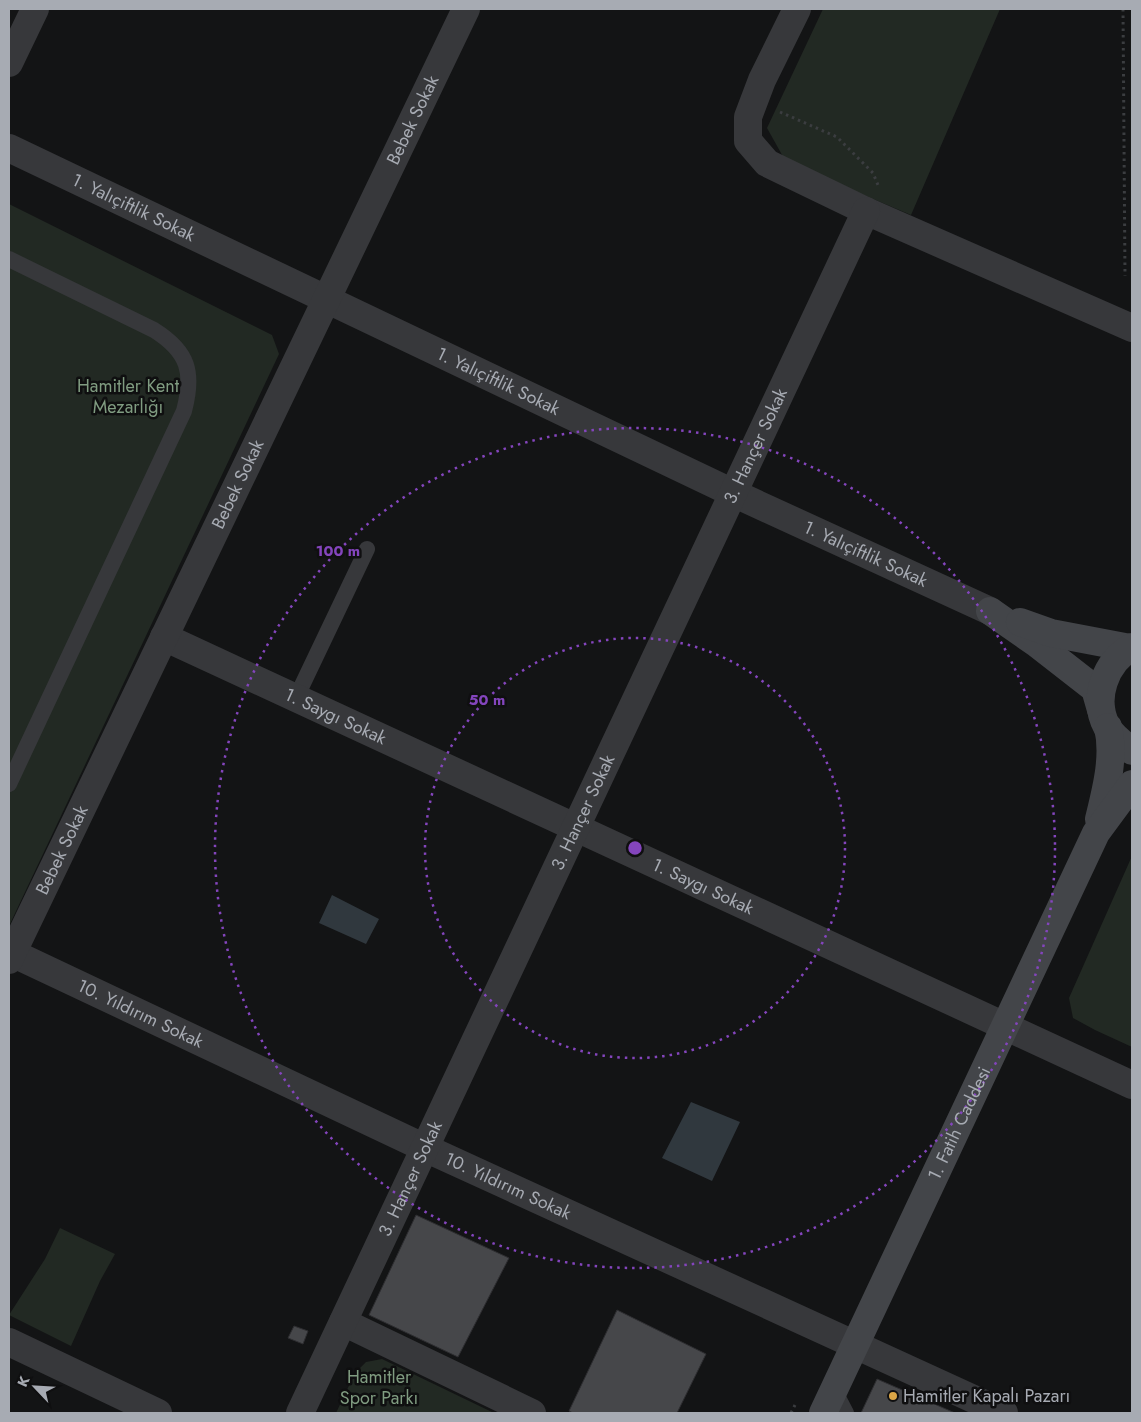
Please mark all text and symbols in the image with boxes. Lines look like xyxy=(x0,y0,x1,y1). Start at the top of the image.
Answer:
street label: Bebek Sokak xyxy=(380,71,445,169)
street label: 1. Yalıçiftlik Sokak xyxy=(68,167,200,248)
street label: 1. Yalıçiftlik Sokak xyxy=(432,341,564,422)
park label: Hamitler Kent Mezarlığı xyxy=(77,373,180,420)
street label: 3. Hançer Sokak xyxy=(717,384,794,508)
street label: Bebek Sokak xyxy=(205,435,270,533)
street label: 1. Yalıçiftlik Sokak xyxy=(799,514,932,594)
text: 100 m xyxy=(316,540,360,562)
street label: 1. Saygı Sokak xyxy=(280,682,391,751)
text: 50 m xyxy=(469,689,505,711)
street label: 3. Hançer Sokak xyxy=(544,750,621,874)
street label: Bebek Sokak xyxy=(29,801,94,899)
centre of rings xyxy=(626,839,644,857)
street label: 1. Saygı Sokak xyxy=(648,852,758,921)
street label: 10. Yıldırım Sokak xyxy=(73,973,208,1055)
street label: 1. Fatih Caddesi xyxy=(921,1062,997,1185)
street label: 3. Hançer Sokak xyxy=(372,1116,449,1241)
street label: 10. Yıldırım Sokak xyxy=(440,1146,576,1226)
north arrow xyxy=(10,1362,60,1412)
park label: Hamitler Spor Parkı xyxy=(340,1364,418,1411)
text: K xyxy=(12,1373,34,1390)
place label: Hamitler Kapalı Pazarı xyxy=(903,1383,1070,1409)
marker: Hamitler Kapalı Pazarı xyxy=(887,1390,899,1402)

